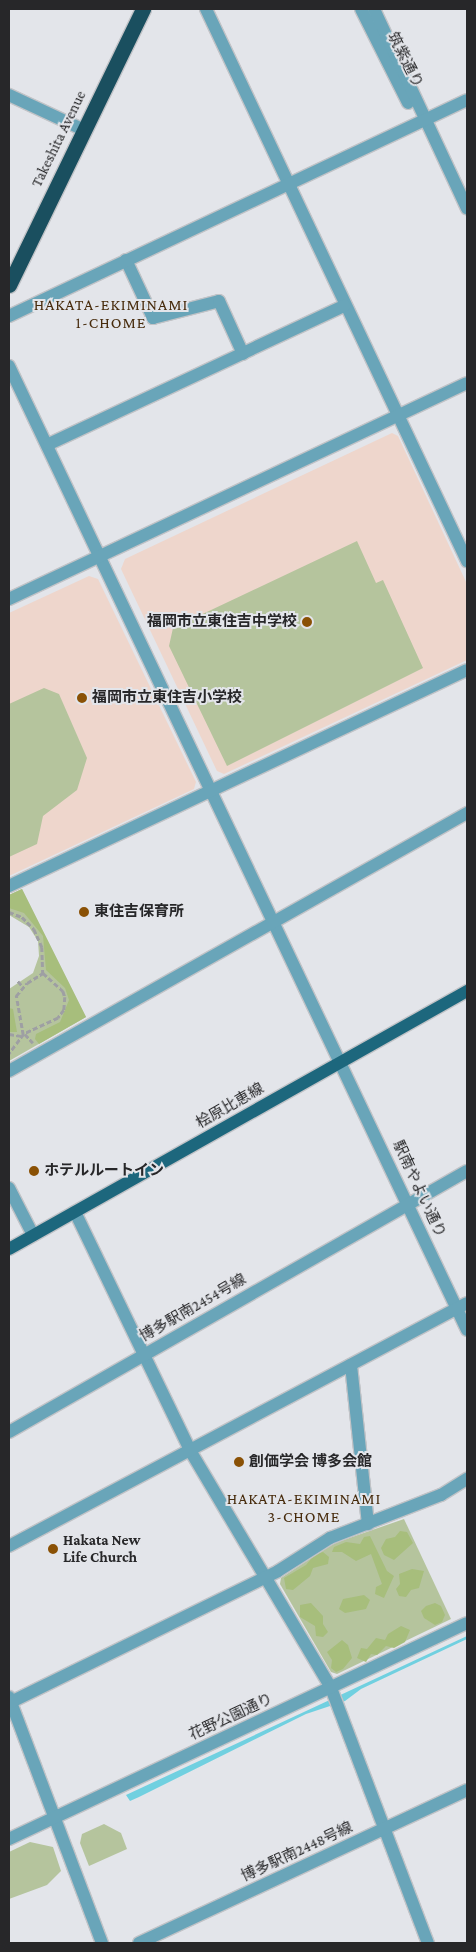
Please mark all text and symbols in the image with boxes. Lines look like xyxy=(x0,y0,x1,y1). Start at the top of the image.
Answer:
street label: 筑紫通り xyxy=(383,29,427,91)
street label: Takeshita Avenue xyxy=(28,88,90,190)
district label: HAKATA-EKIMINAMI 1-CHOME xyxy=(32,295,190,333)
place label: 福岡市立東住吉中学校 xyxy=(147,613,297,631)
marker: 福岡市立東住吉中学校 xyxy=(301,616,313,628)
place label: 福岡市立東住吉小学校 xyxy=(92,689,242,707)
marker: 福岡市立東住吉小学校 xyxy=(76,692,88,704)
place label: 東住吉保育所 xyxy=(94,903,184,921)
marker: 東住吉保育所 xyxy=(78,906,90,918)
street label: 桧原比恵線 xyxy=(193,1079,267,1133)
street label: 駅南やよい通り xyxy=(389,1138,449,1240)
place label: ホテルルートイン xyxy=(44,1162,164,1180)
marker: ホテルルートイン xyxy=(28,1165,40,1177)
street label: 博多駅南2454号線 xyxy=(137,1270,249,1346)
place label: 創価学会 博多会館 xyxy=(249,1453,372,1471)
marker: 創価学会 博多会館 xyxy=(233,1456,245,1468)
district label: HAKATA-EKIMINAMI 3-CHOME xyxy=(225,1489,383,1527)
place label: Hakata New Life Church xyxy=(63,1531,140,1566)
marker: Hakata New Life Church xyxy=(47,1543,59,1555)
street label: 花野公園通り xyxy=(186,1690,276,1744)
street label: 博多駅南2448号線 xyxy=(239,1818,355,1886)

